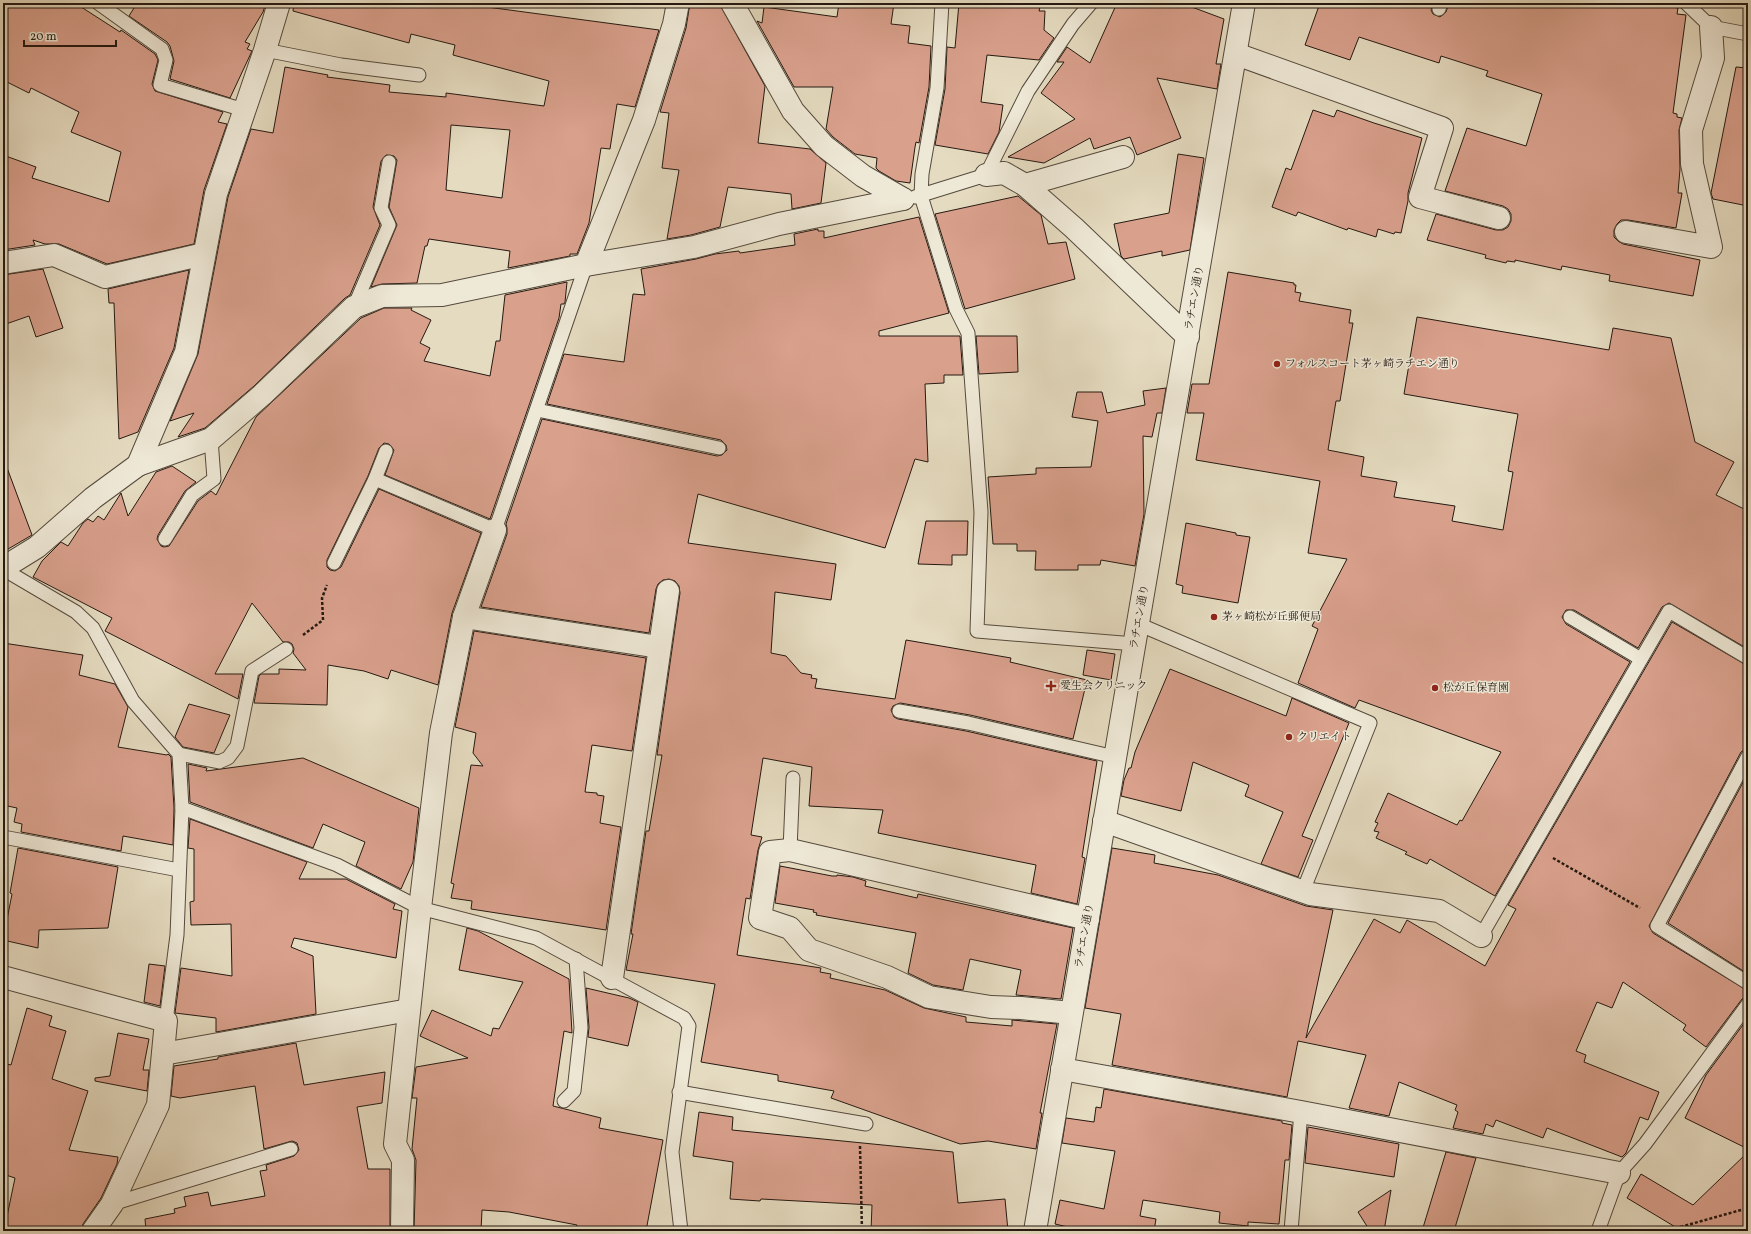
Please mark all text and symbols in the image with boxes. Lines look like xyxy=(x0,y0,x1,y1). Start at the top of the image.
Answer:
scale bar xyxy=(24,22,116,48)
text: 20 m xyxy=(30,29,57,45)
street label: ラチエン通り xyxy=(1182,264,1208,332)
place label: フォルスコート茅ヶ崎ラチエン通り xyxy=(1285,357,1460,372)
marker: フォルスコート茅ヶ崎ラチエン通り xyxy=(1272,359,1282,369)
street label: ラチエン通り xyxy=(1127,583,1153,651)
place label: 茅ヶ崎松が丘郵便局 xyxy=(1222,610,1321,625)
marker: 茅ヶ崎松が丘郵便局 xyxy=(1209,612,1219,622)
place label: 愛生会クリニック xyxy=(1060,679,1147,694)
marker: 愛生会クリニック xyxy=(1045,680,1057,692)
place label: 松が丘保育園 xyxy=(1443,681,1509,696)
marker: 松が丘保育園 xyxy=(1430,683,1440,693)
place label: クリエイト xyxy=(1297,730,1352,745)
marker: クリエイト xyxy=(1284,732,1294,742)
street label: ラチエン通り xyxy=(1072,902,1098,970)

